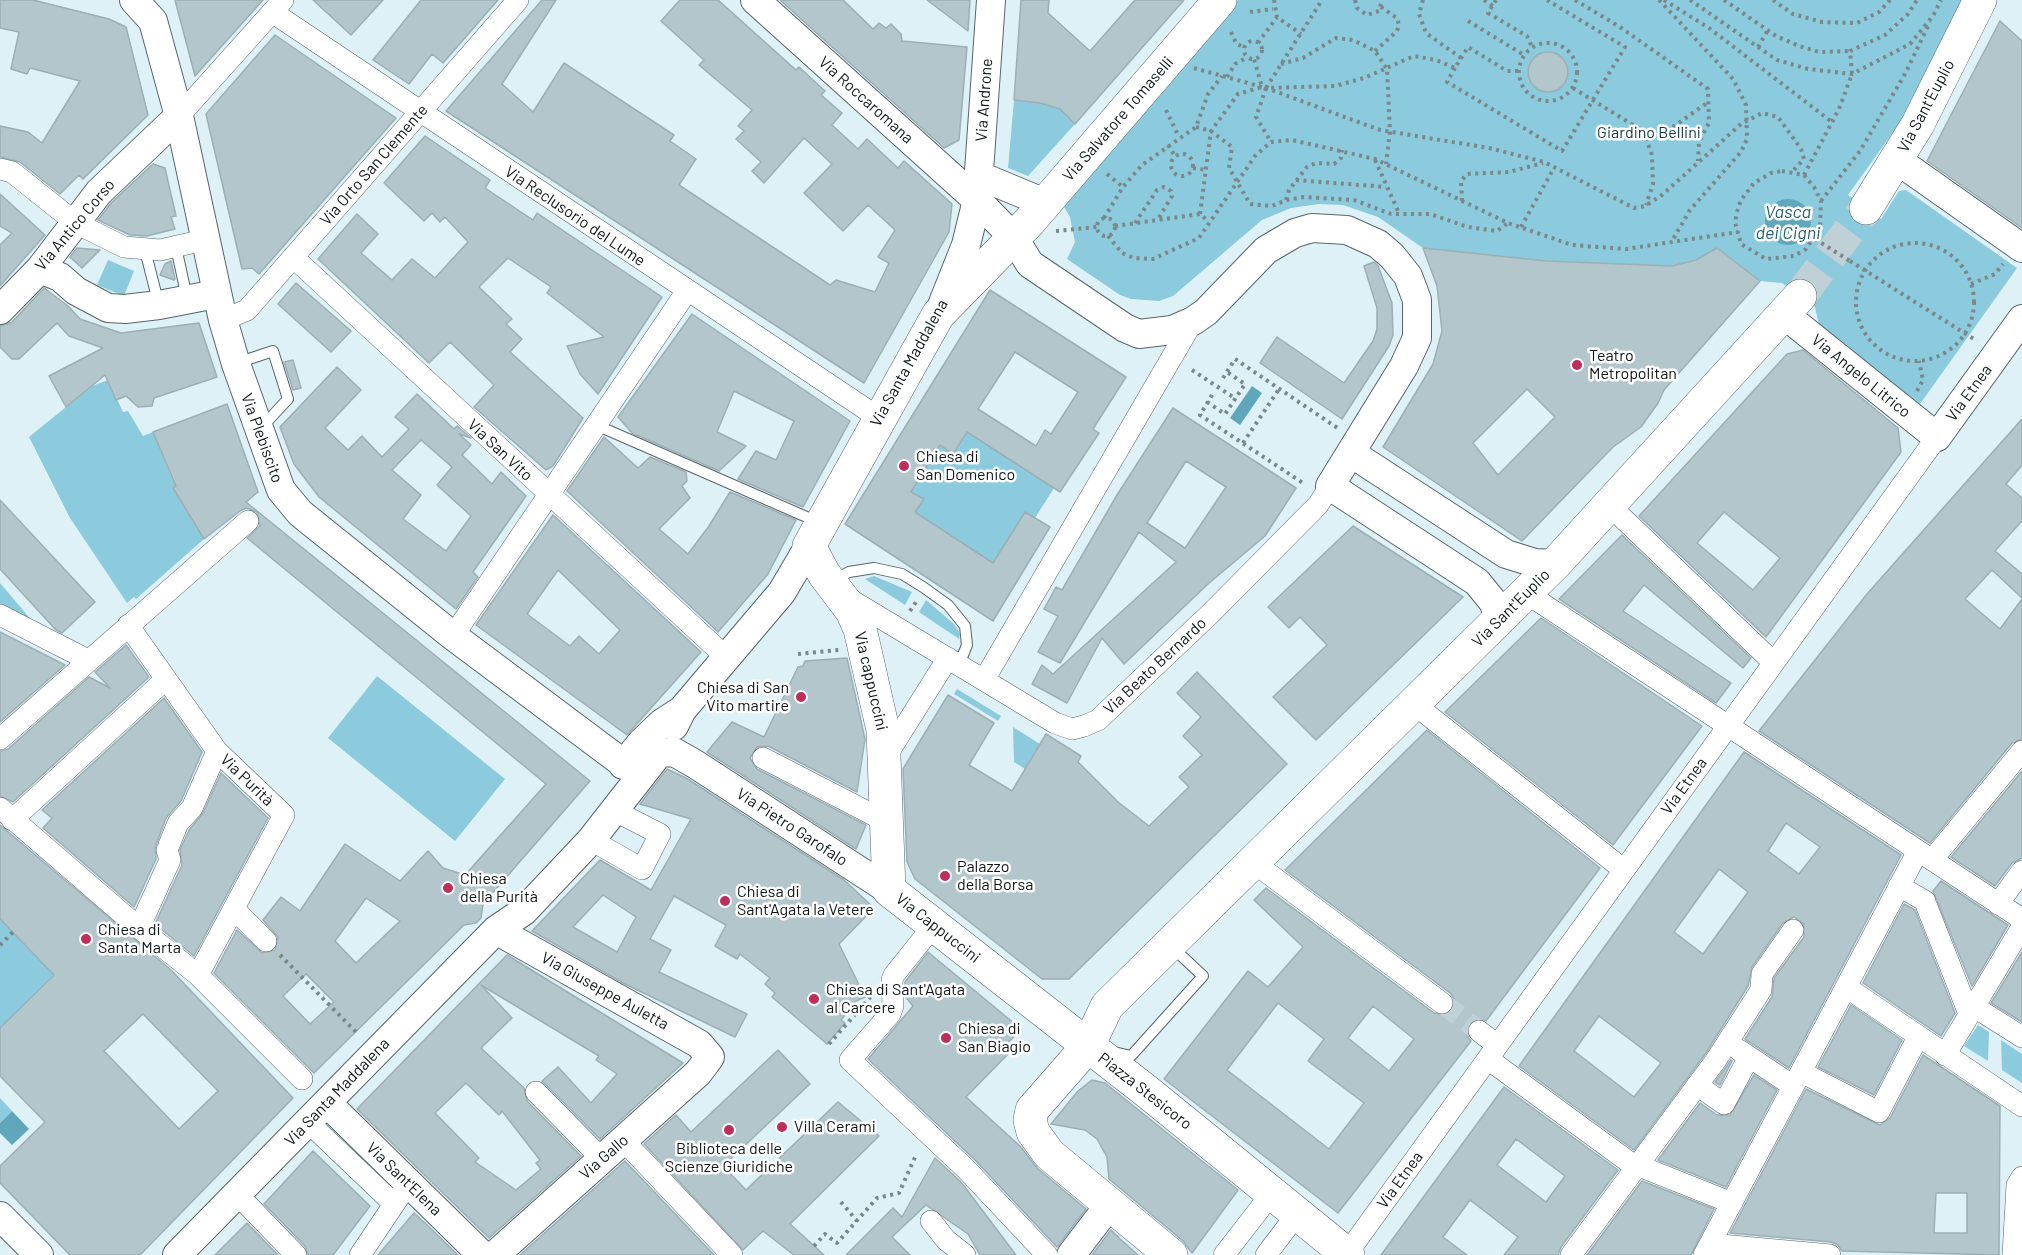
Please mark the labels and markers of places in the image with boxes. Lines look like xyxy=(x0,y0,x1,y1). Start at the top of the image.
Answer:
place label: Teatro Metropolitan xyxy=(1589,346,1677,384)
marker: Teatro Metropolitan xyxy=(1570,358,1584,372)
place label: Chiesa di San Domenico xyxy=(916,447,1015,485)
marker: Chiesa di San Domenico xyxy=(897,459,911,473)
place label: Chiesa di San Vito martire xyxy=(697,678,789,716)
marker: Chiesa di San Vito martire xyxy=(794,690,808,704)
place label: Palazzo della Borsa xyxy=(957,857,1033,895)
place label: Chiesa della Purità xyxy=(460,869,538,907)
marker: Palazzo della Borsa xyxy=(938,869,952,883)
marker: Chiesa della Purità xyxy=(441,881,455,895)
place label: Chiesa di Sant'Agata la Vetere xyxy=(737,882,874,920)
marker: Chiesa di Sant'Agata la Vetere xyxy=(718,894,732,908)
place label: Chiesa di Santa Marta xyxy=(98,920,181,958)
marker: Chiesa di Santa Marta xyxy=(79,932,93,946)
place label: Chiesa di Sant'Agata al Carcere xyxy=(826,980,965,1018)
marker: Chiesa di Sant'Agata al Carcere xyxy=(807,992,821,1006)
place label: Chiesa di San Biagio xyxy=(958,1019,1031,1057)
marker: Chiesa di San Biagio xyxy=(939,1031,953,1045)
place label: Villa Cerami xyxy=(794,1117,876,1137)
marker: Villa Cerami xyxy=(775,1120,789,1134)
marker: Biblioteca delle Scienze Giuridiche xyxy=(722,1123,736,1137)
place label: Biblioteca delle Scienze Giuridiche xyxy=(665,1139,793,1177)

